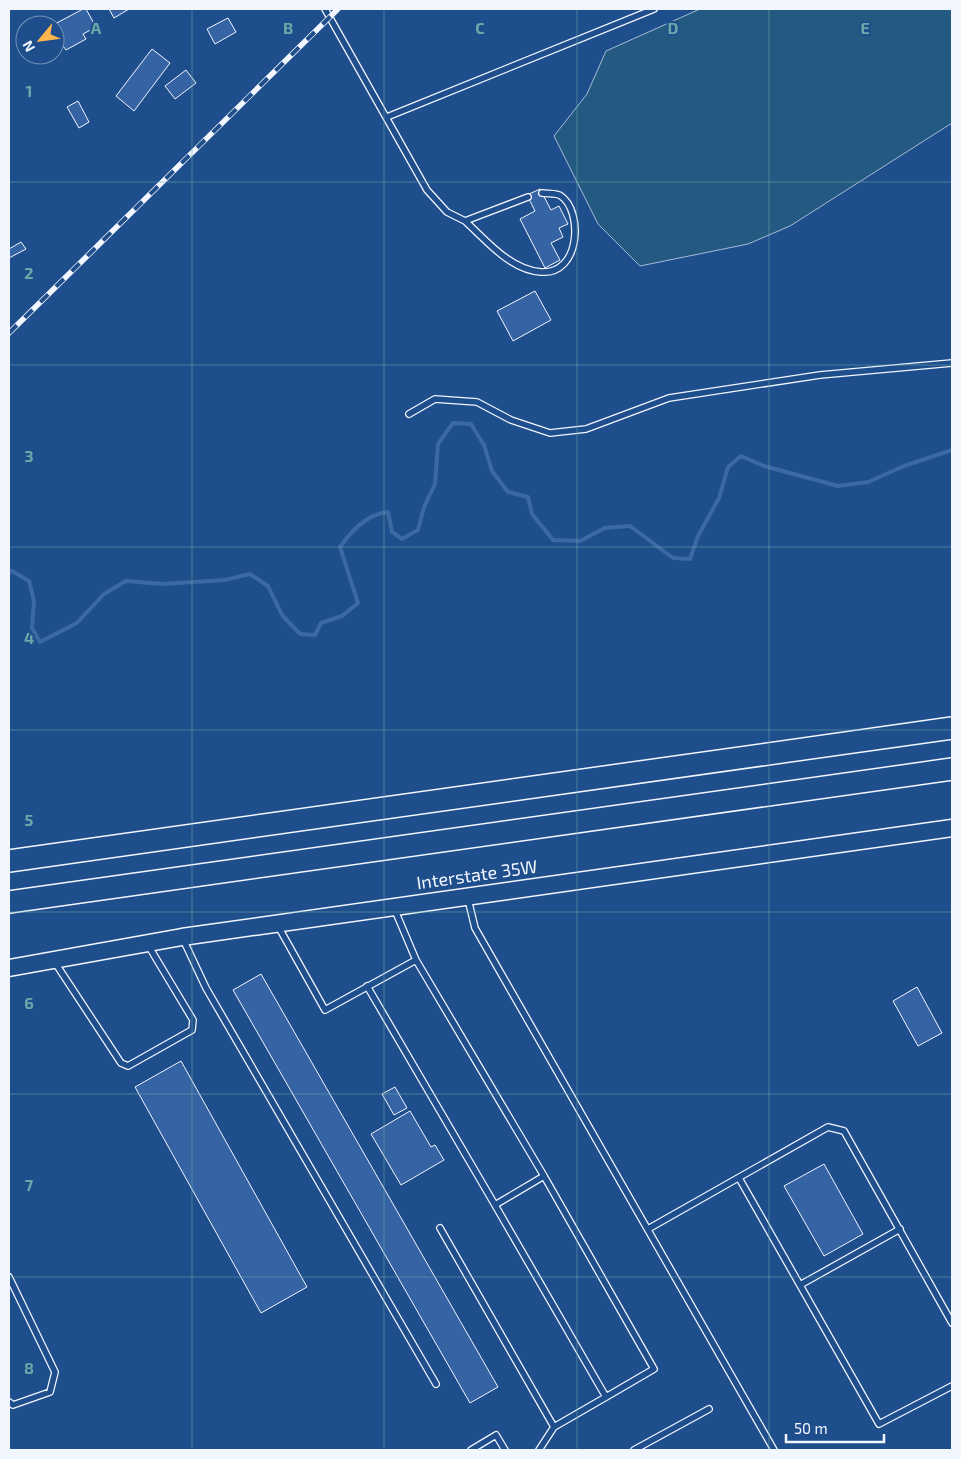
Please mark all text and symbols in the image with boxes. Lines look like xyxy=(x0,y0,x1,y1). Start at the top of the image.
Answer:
north arrow xyxy=(15,15,65,65)
text: A xyxy=(91,18,102,37)
text: B xyxy=(283,18,293,37)
text: C xyxy=(475,18,485,37)
text: D xyxy=(668,18,679,37)
text: E xyxy=(860,18,870,37)
text: N xyxy=(18,38,38,55)
text: 1 xyxy=(26,81,32,100)
text: 2 xyxy=(24,263,34,282)
text: 3 xyxy=(24,446,34,465)
text: 4 xyxy=(24,628,34,647)
text: 5 xyxy=(25,810,34,829)
street label: Interstate 35W xyxy=(415,855,539,893)
text: 6 xyxy=(24,993,34,1012)
text: 7 xyxy=(25,1175,34,1194)
text: 8 xyxy=(24,1358,34,1377)
scale bar xyxy=(786,1412,884,1444)
text: 50 m xyxy=(794,1419,828,1437)

